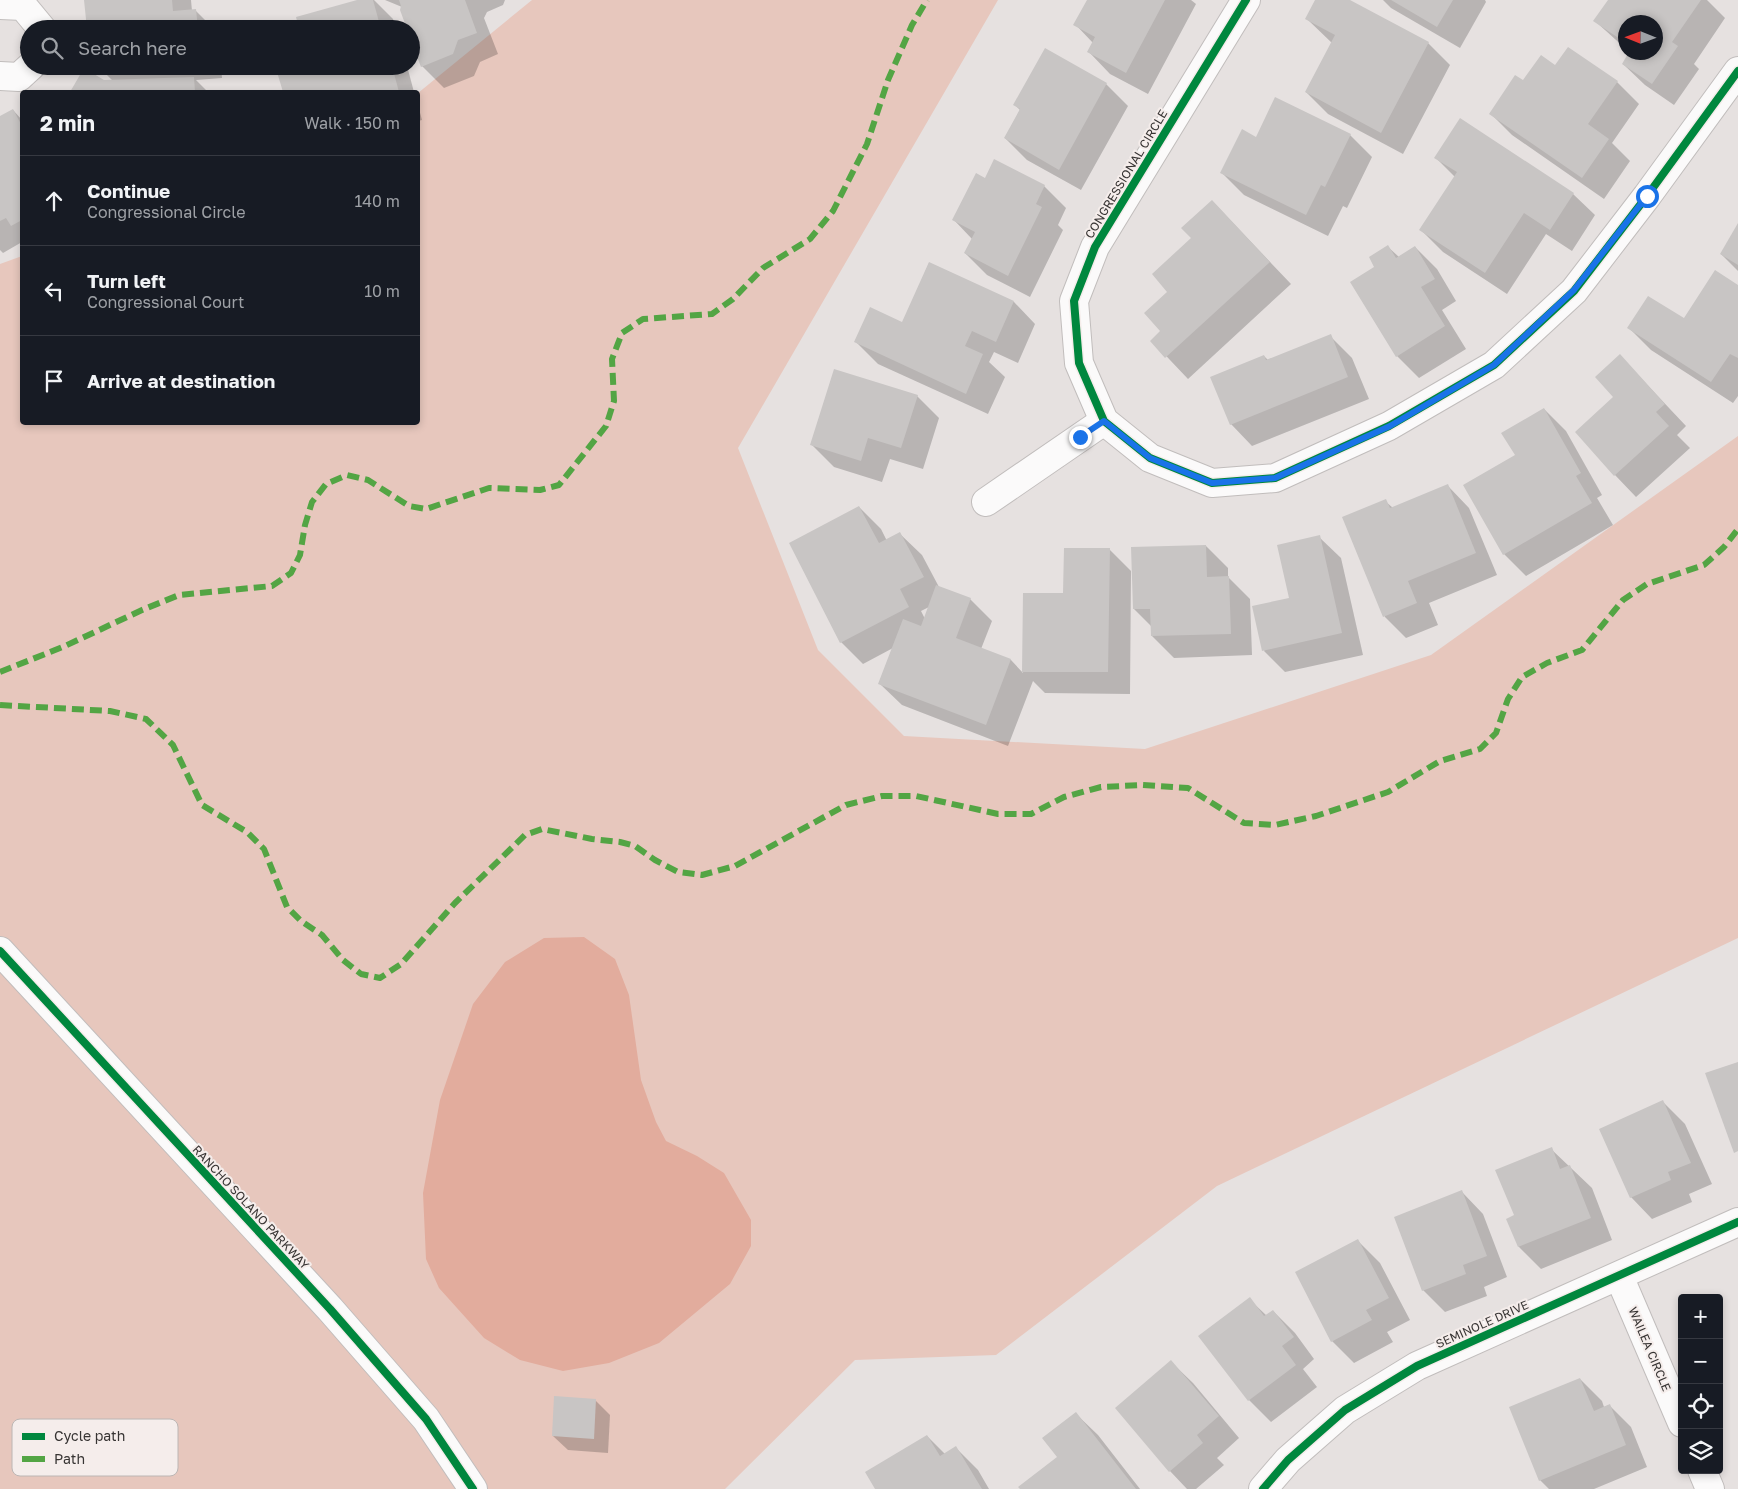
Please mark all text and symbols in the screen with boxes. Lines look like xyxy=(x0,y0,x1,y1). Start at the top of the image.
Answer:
north arrow xyxy=(1618,15,1663,60)
search box xyxy=(20,20,420,75)
icon: search xyxy=(38,34,66,62)
text: Search here xyxy=(78,36,187,59)
street label: CONGRESSIONAL CIRCLE xyxy=(1082,107,1170,241)
text: 2 min xyxy=(40,110,95,136)
text: Walk · 150 m xyxy=(304,113,400,133)
text: Continue xyxy=(87,179,170,202)
route start xyxy=(1636,185,1659,208)
icon: ahead xyxy=(40,187,68,215)
text: 140 m xyxy=(354,191,400,211)
text: Congressional Circle xyxy=(87,202,246,222)
text: Turn left xyxy=(87,269,166,292)
icon: left xyxy=(40,277,68,305)
text: 10 m xyxy=(364,281,400,301)
text: Congressional Court xyxy=(87,292,245,312)
icon: arrive xyxy=(40,367,68,395)
text: Arrive at destination xyxy=(87,369,275,392)
route end xyxy=(1069,426,1092,449)
street label: RANCHO SOLANO PARKWAY xyxy=(190,1142,313,1272)
map controls xyxy=(1678,1294,1723,1474)
button: + xyxy=(1678,1294,1723,1339)
street label: SEMINOLE DRIVE xyxy=(1433,1297,1531,1351)
street label: WAILEA CIRCLE xyxy=(1625,1305,1675,1393)
button: − xyxy=(1678,1339,1723,1384)
button: locate xyxy=(1678,1384,1723,1429)
legend xyxy=(12,1419,178,1476)
text: Cycle path xyxy=(54,1427,125,1444)
button: layers xyxy=(1678,1429,1723,1474)
text: Path xyxy=(54,1450,85,1467)

